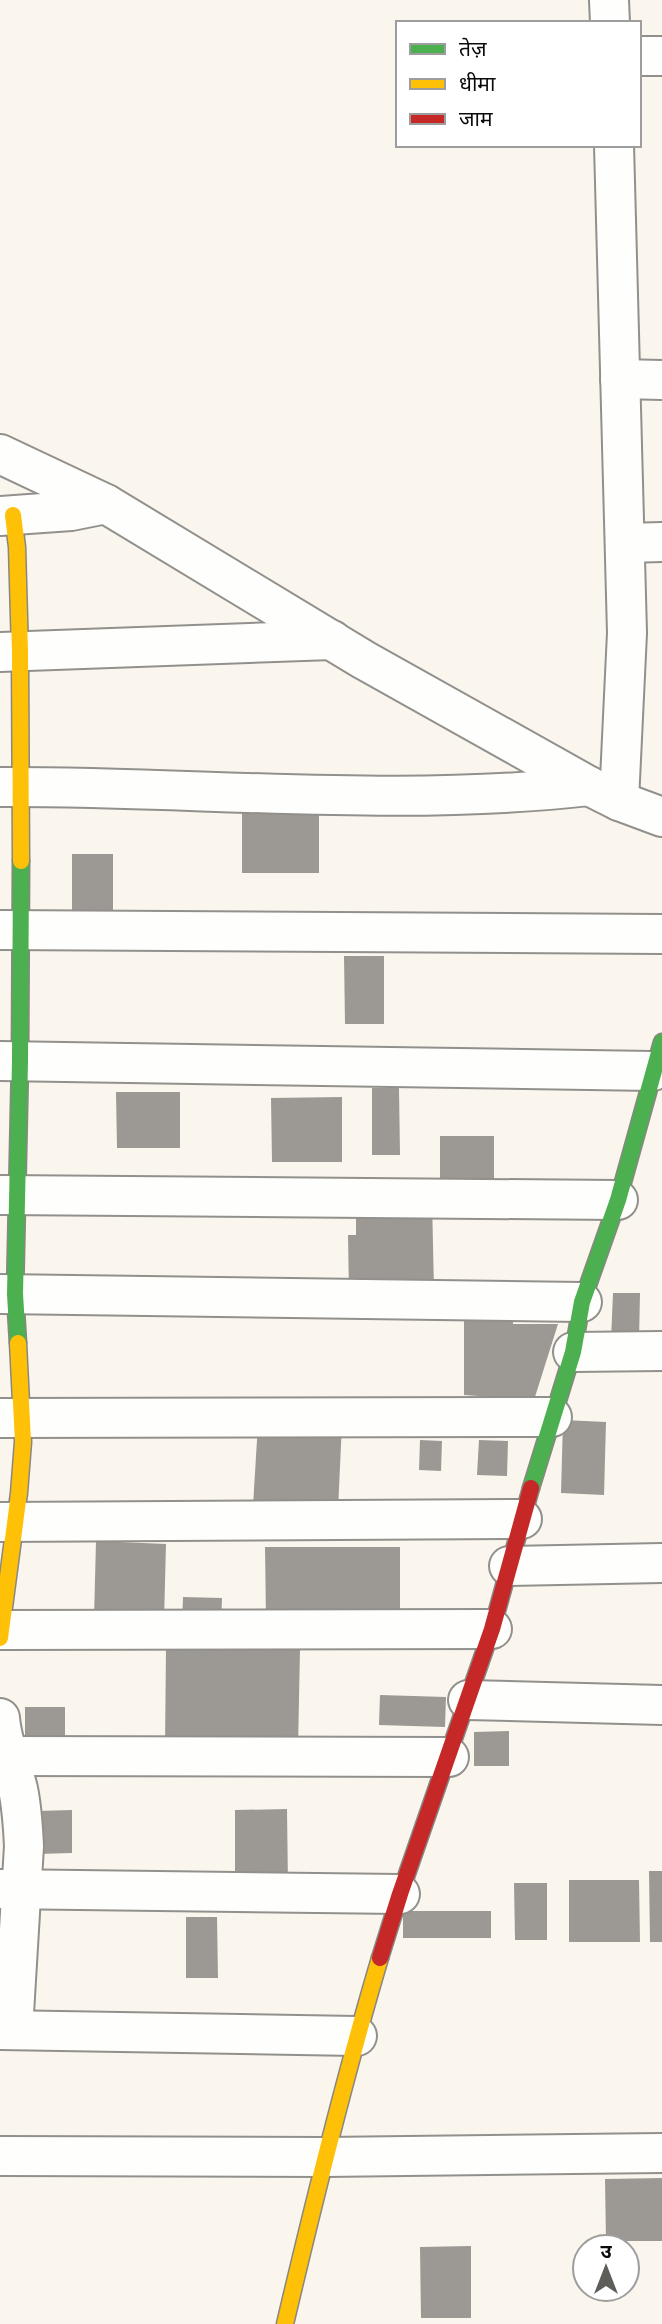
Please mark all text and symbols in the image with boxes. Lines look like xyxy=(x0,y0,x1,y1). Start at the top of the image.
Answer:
legend xyxy=(396,21,641,147)
text: तेज़ xyxy=(459,36,487,62)
text: धीमा xyxy=(459,71,496,97)
text: जाम xyxy=(459,106,493,132)
north arrow xyxy=(571,2233,641,2303)
text: उ xyxy=(600,2240,612,2263)

